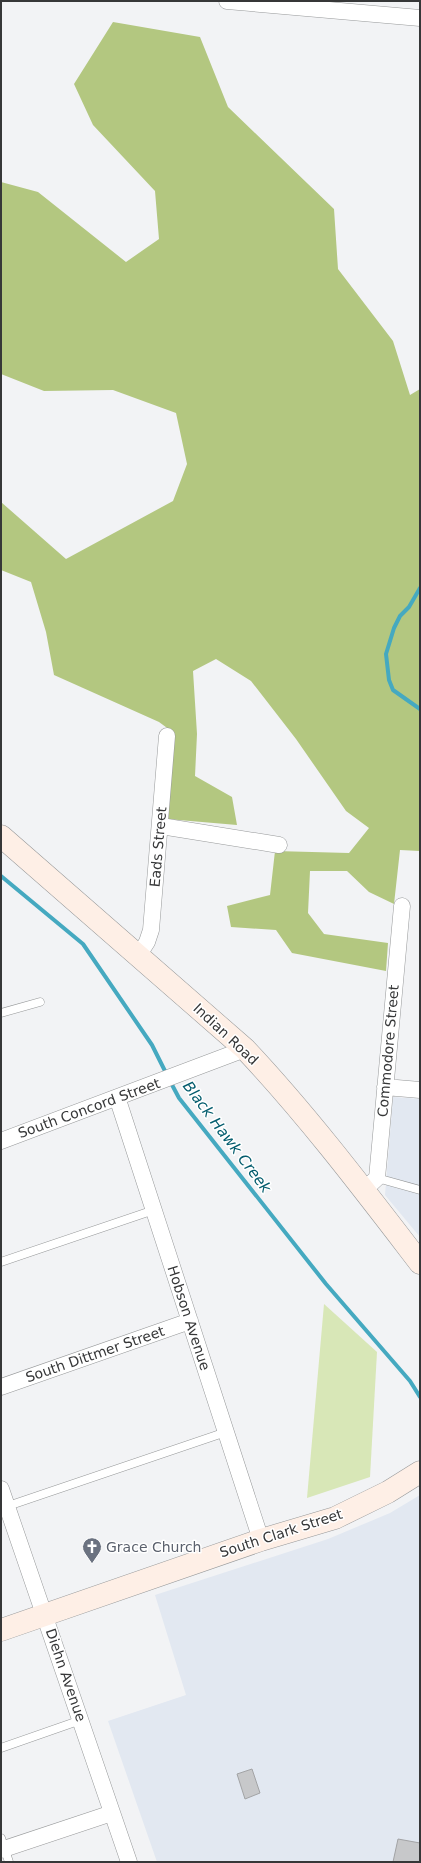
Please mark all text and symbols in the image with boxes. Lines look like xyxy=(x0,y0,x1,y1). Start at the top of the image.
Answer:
street label: Eads Street xyxy=(147,806,170,888)
street label: Commodore Street xyxy=(374,984,402,1118)
street label: Indian Road xyxy=(190,1000,262,1068)
street label: South Concord Street xyxy=(16,1075,163,1141)
water label: Black Hawk Creek xyxy=(179,1078,276,1197)
street label: Hobson Avenue xyxy=(165,1264,213,1372)
street label: South Dittmer Street xyxy=(23,1323,167,1385)
street label: South Clark Street xyxy=(218,1505,345,1560)
church icon: Grace Church xyxy=(81,1536,103,1564)
place label: Grace Church xyxy=(106,1539,201,1555)
street label: Diehn Avenue xyxy=(43,1626,89,1724)

